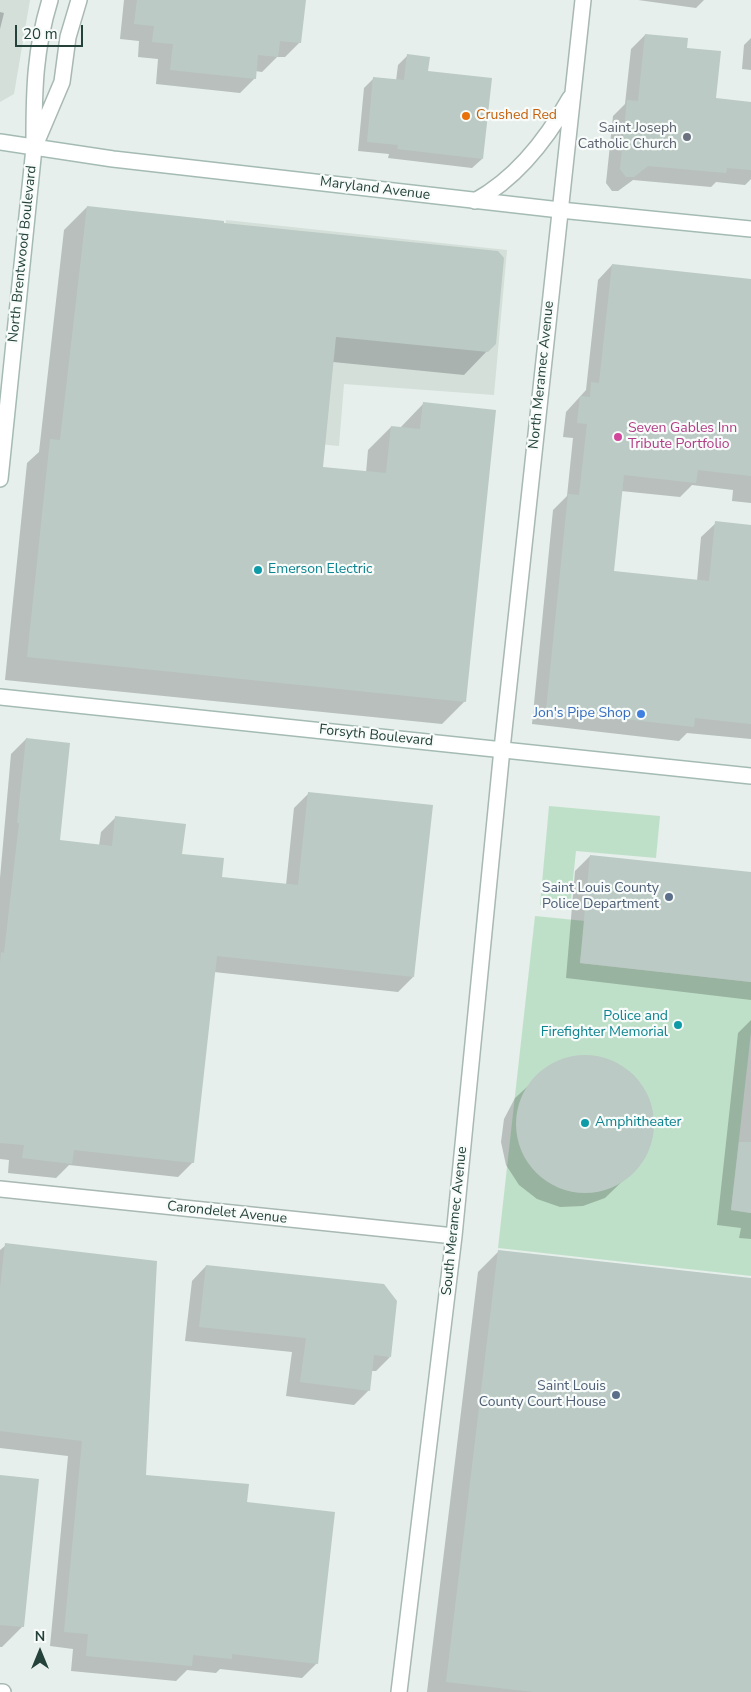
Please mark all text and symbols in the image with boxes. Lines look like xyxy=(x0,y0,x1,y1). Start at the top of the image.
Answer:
scale bar xyxy=(18,15,85,47)
text: 20 m xyxy=(23,24,58,44)
place label: Crushed Red xyxy=(476,108,557,124)
marker: Crushed Red xyxy=(460,110,472,122)
place label: Saint Joseph Catholic Church xyxy=(578,121,677,154)
marker: Saint Joseph Catholic Church xyxy=(681,131,693,143)
street label: North Brentwood Boulevard xyxy=(5,165,41,343)
street label: Maryland Avenue xyxy=(319,174,431,204)
street label: North Meramec Avenue xyxy=(526,300,558,450)
place label: Seven Gables Inn Tribute Portfolio xyxy=(628,421,737,454)
marker: Seven Gables Inn Tribute Portfolio xyxy=(612,431,624,443)
place label: Emerson Electric xyxy=(268,562,372,578)
marker: Emerson Electric xyxy=(252,564,264,576)
place label: Jon's Pipe Shop xyxy=(533,706,631,722)
marker: Jon's Pipe Shop xyxy=(635,708,647,720)
street label: Forsyth Boulevard xyxy=(318,722,434,750)
place label: Saint Louis County Police Department xyxy=(542,881,659,914)
marker: Saint Louis County Police Department xyxy=(663,891,675,903)
place label: Police and Firefighter Memorial xyxy=(541,1009,668,1042)
marker: Police and Firefighter Memorial xyxy=(672,1019,684,1031)
place label: Amphitheater xyxy=(595,1115,682,1131)
marker: Amphitheater xyxy=(579,1117,591,1129)
street label: South Meramec Avenue xyxy=(439,1146,471,1296)
street label: Carondelet Avenue xyxy=(166,1198,288,1228)
place label: Saint Louis County Court House xyxy=(479,1379,606,1411)
marker: Saint Louis County Court House xyxy=(610,1389,622,1401)
north arrow xyxy=(15,1627,65,1677)
text: N xyxy=(35,1627,45,1646)

